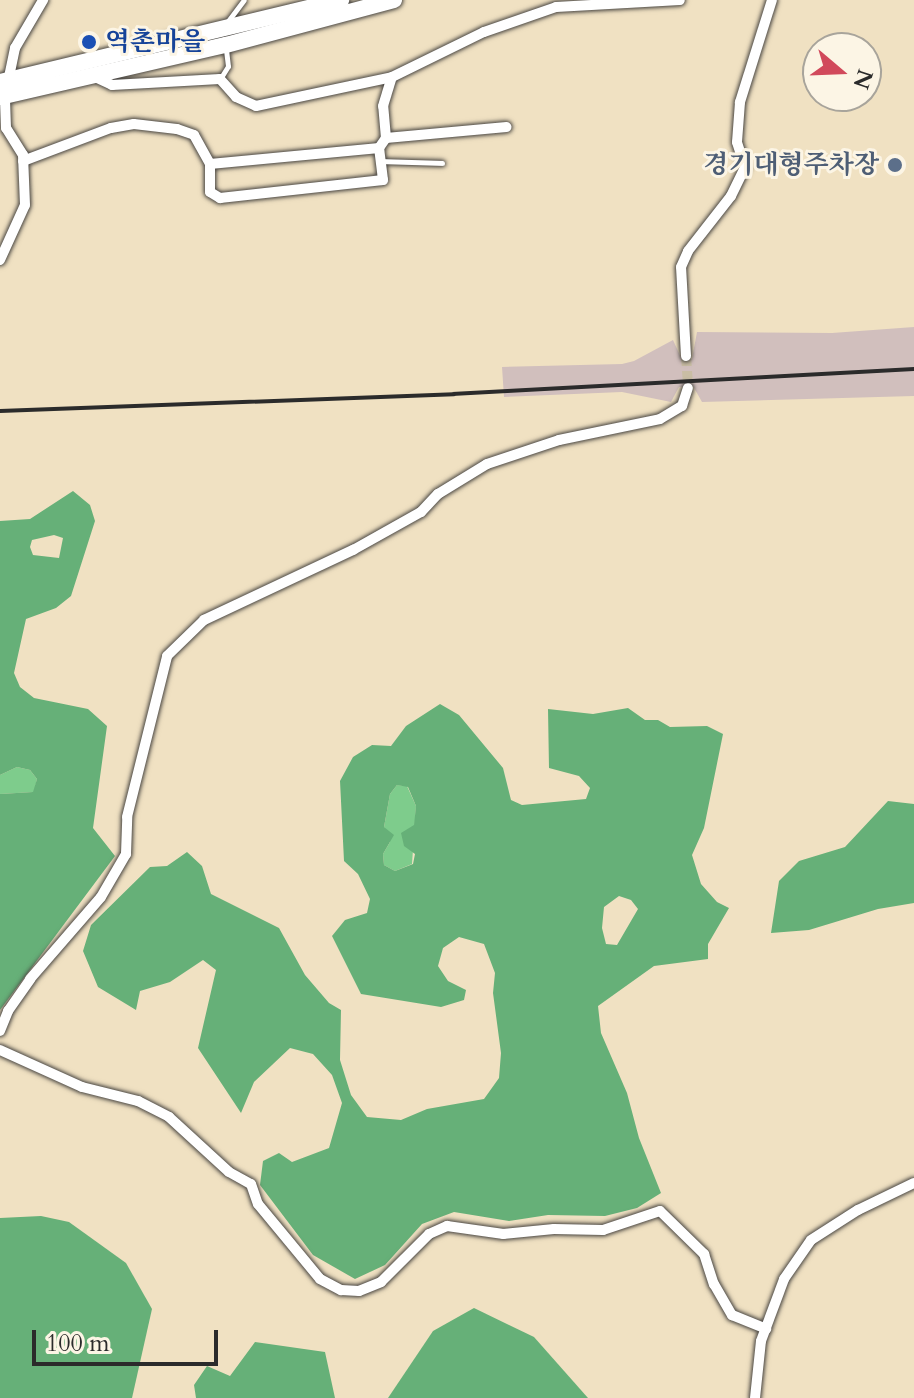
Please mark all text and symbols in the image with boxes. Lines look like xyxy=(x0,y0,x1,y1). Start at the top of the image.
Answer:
place label: 역촌마을 xyxy=(105,26,205,58)
north arrow xyxy=(802,32,882,112)
marker: 역촌마을 xyxy=(80,33,98,51)
text: N xyxy=(846,65,880,93)
place label: 경기대형주차장 xyxy=(703,149,879,181)
marker: 경기대형주차장 xyxy=(886,156,904,174)
scale bar xyxy=(36,1314,222,1364)
text: 100 m xyxy=(46,1327,110,1360)

